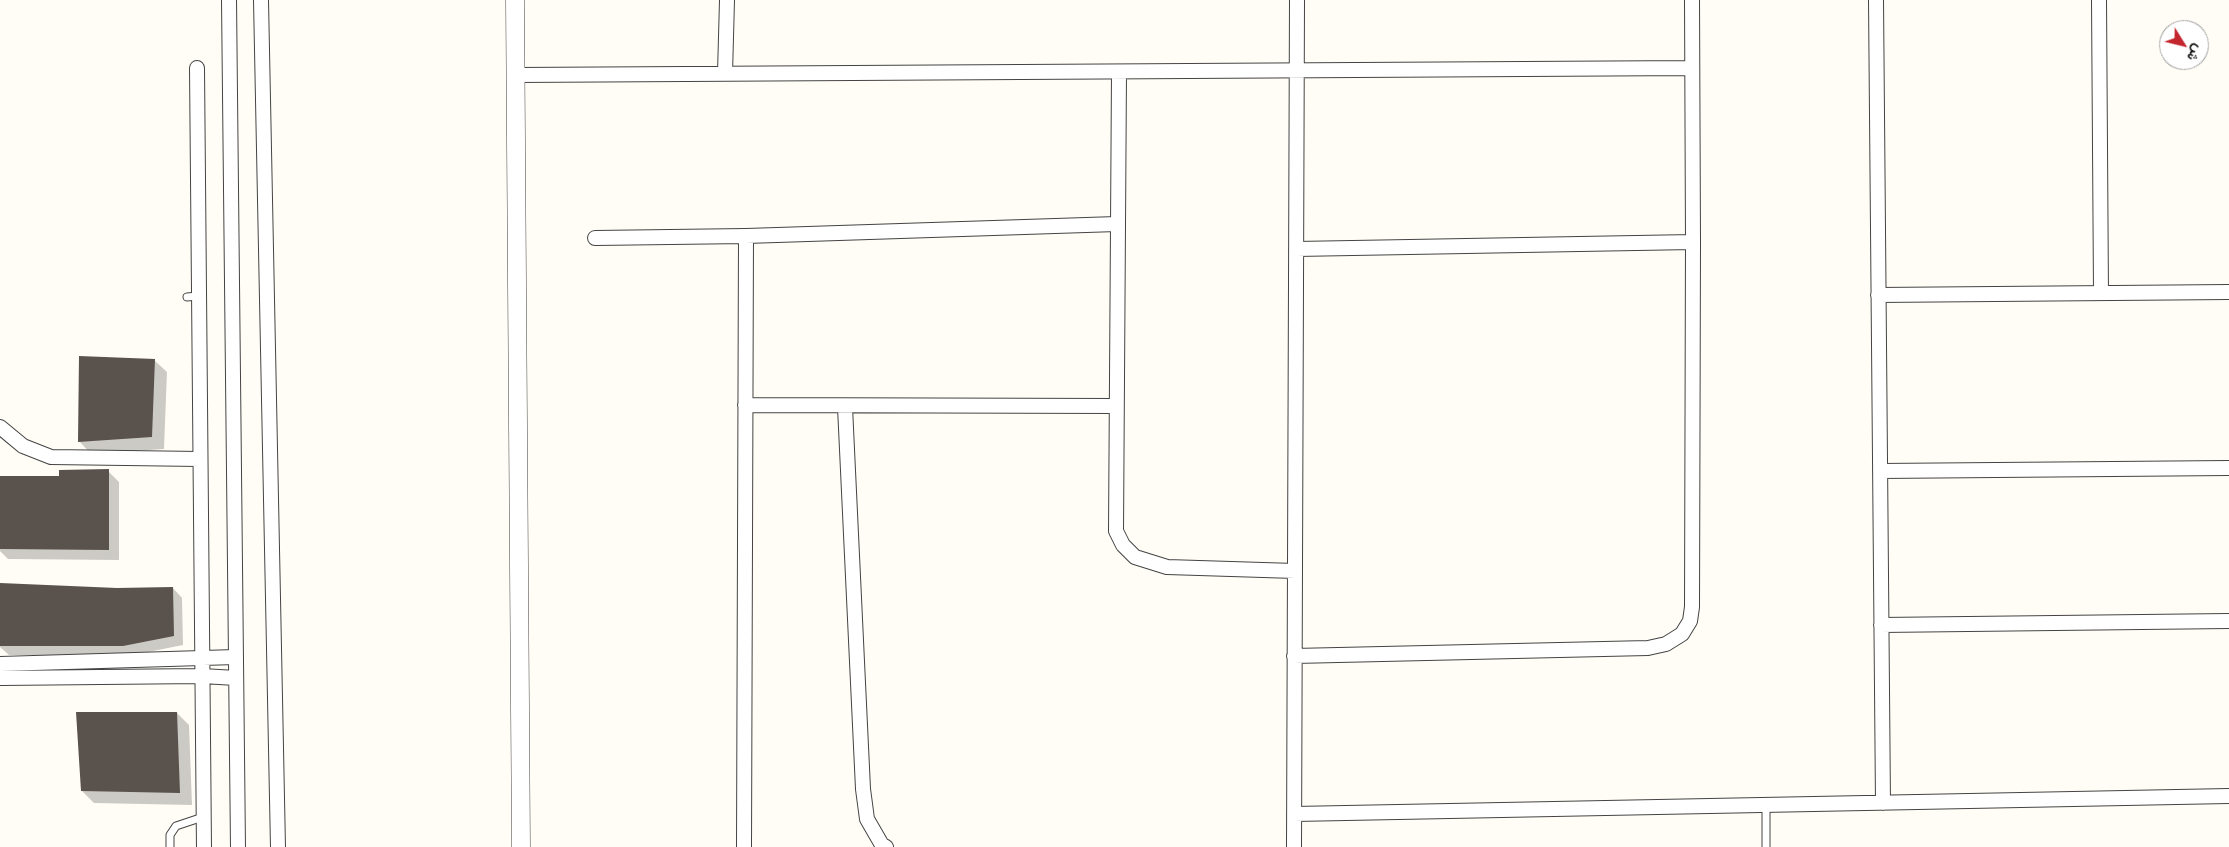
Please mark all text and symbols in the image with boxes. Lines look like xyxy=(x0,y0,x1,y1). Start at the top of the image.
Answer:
north arrow xyxy=(2159,20,2209,70)
text: ش xyxy=(2183,41,2208,65)

